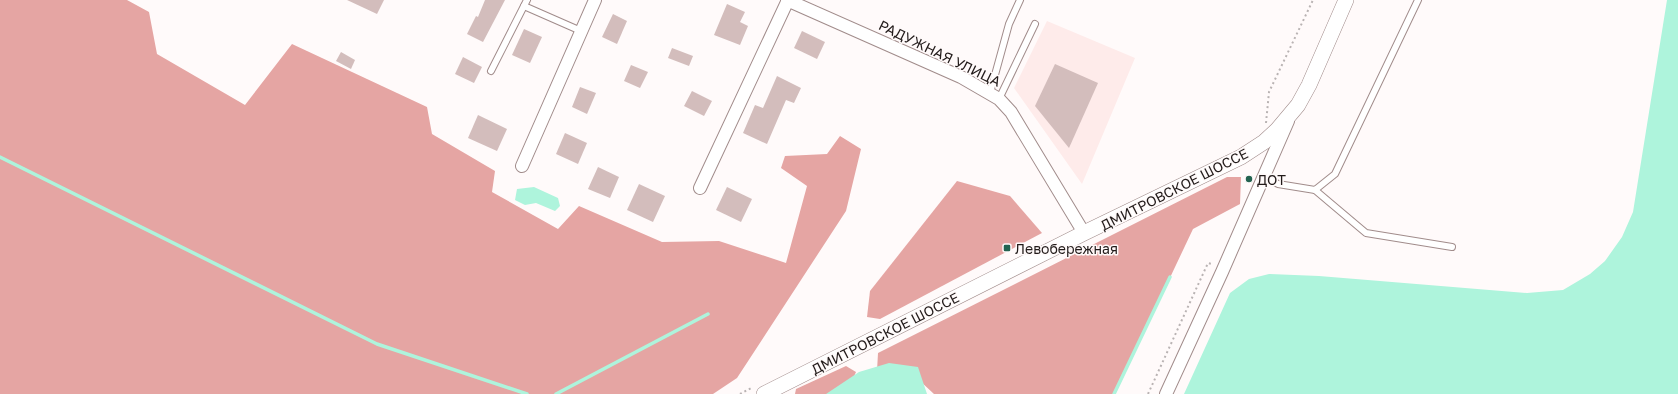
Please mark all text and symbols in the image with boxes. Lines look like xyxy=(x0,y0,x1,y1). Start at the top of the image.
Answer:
street label: РАДУЖНАЯ УЛИЦА xyxy=(876,16,1004,90)
street label: ДМИТРОВСКОЕ ШОССЕ xyxy=(1097,144,1251,234)
place label: ДОТ xyxy=(1257,171,1286,188)
marker: ДОТ xyxy=(1244,174,1254,184)
place label: Левобережная xyxy=(1015,240,1118,257)
marker: Левобережная xyxy=(1002,243,1012,253)
street label: ДМИТРОВСКОЕ ШОССЕ xyxy=(808,288,962,378)

